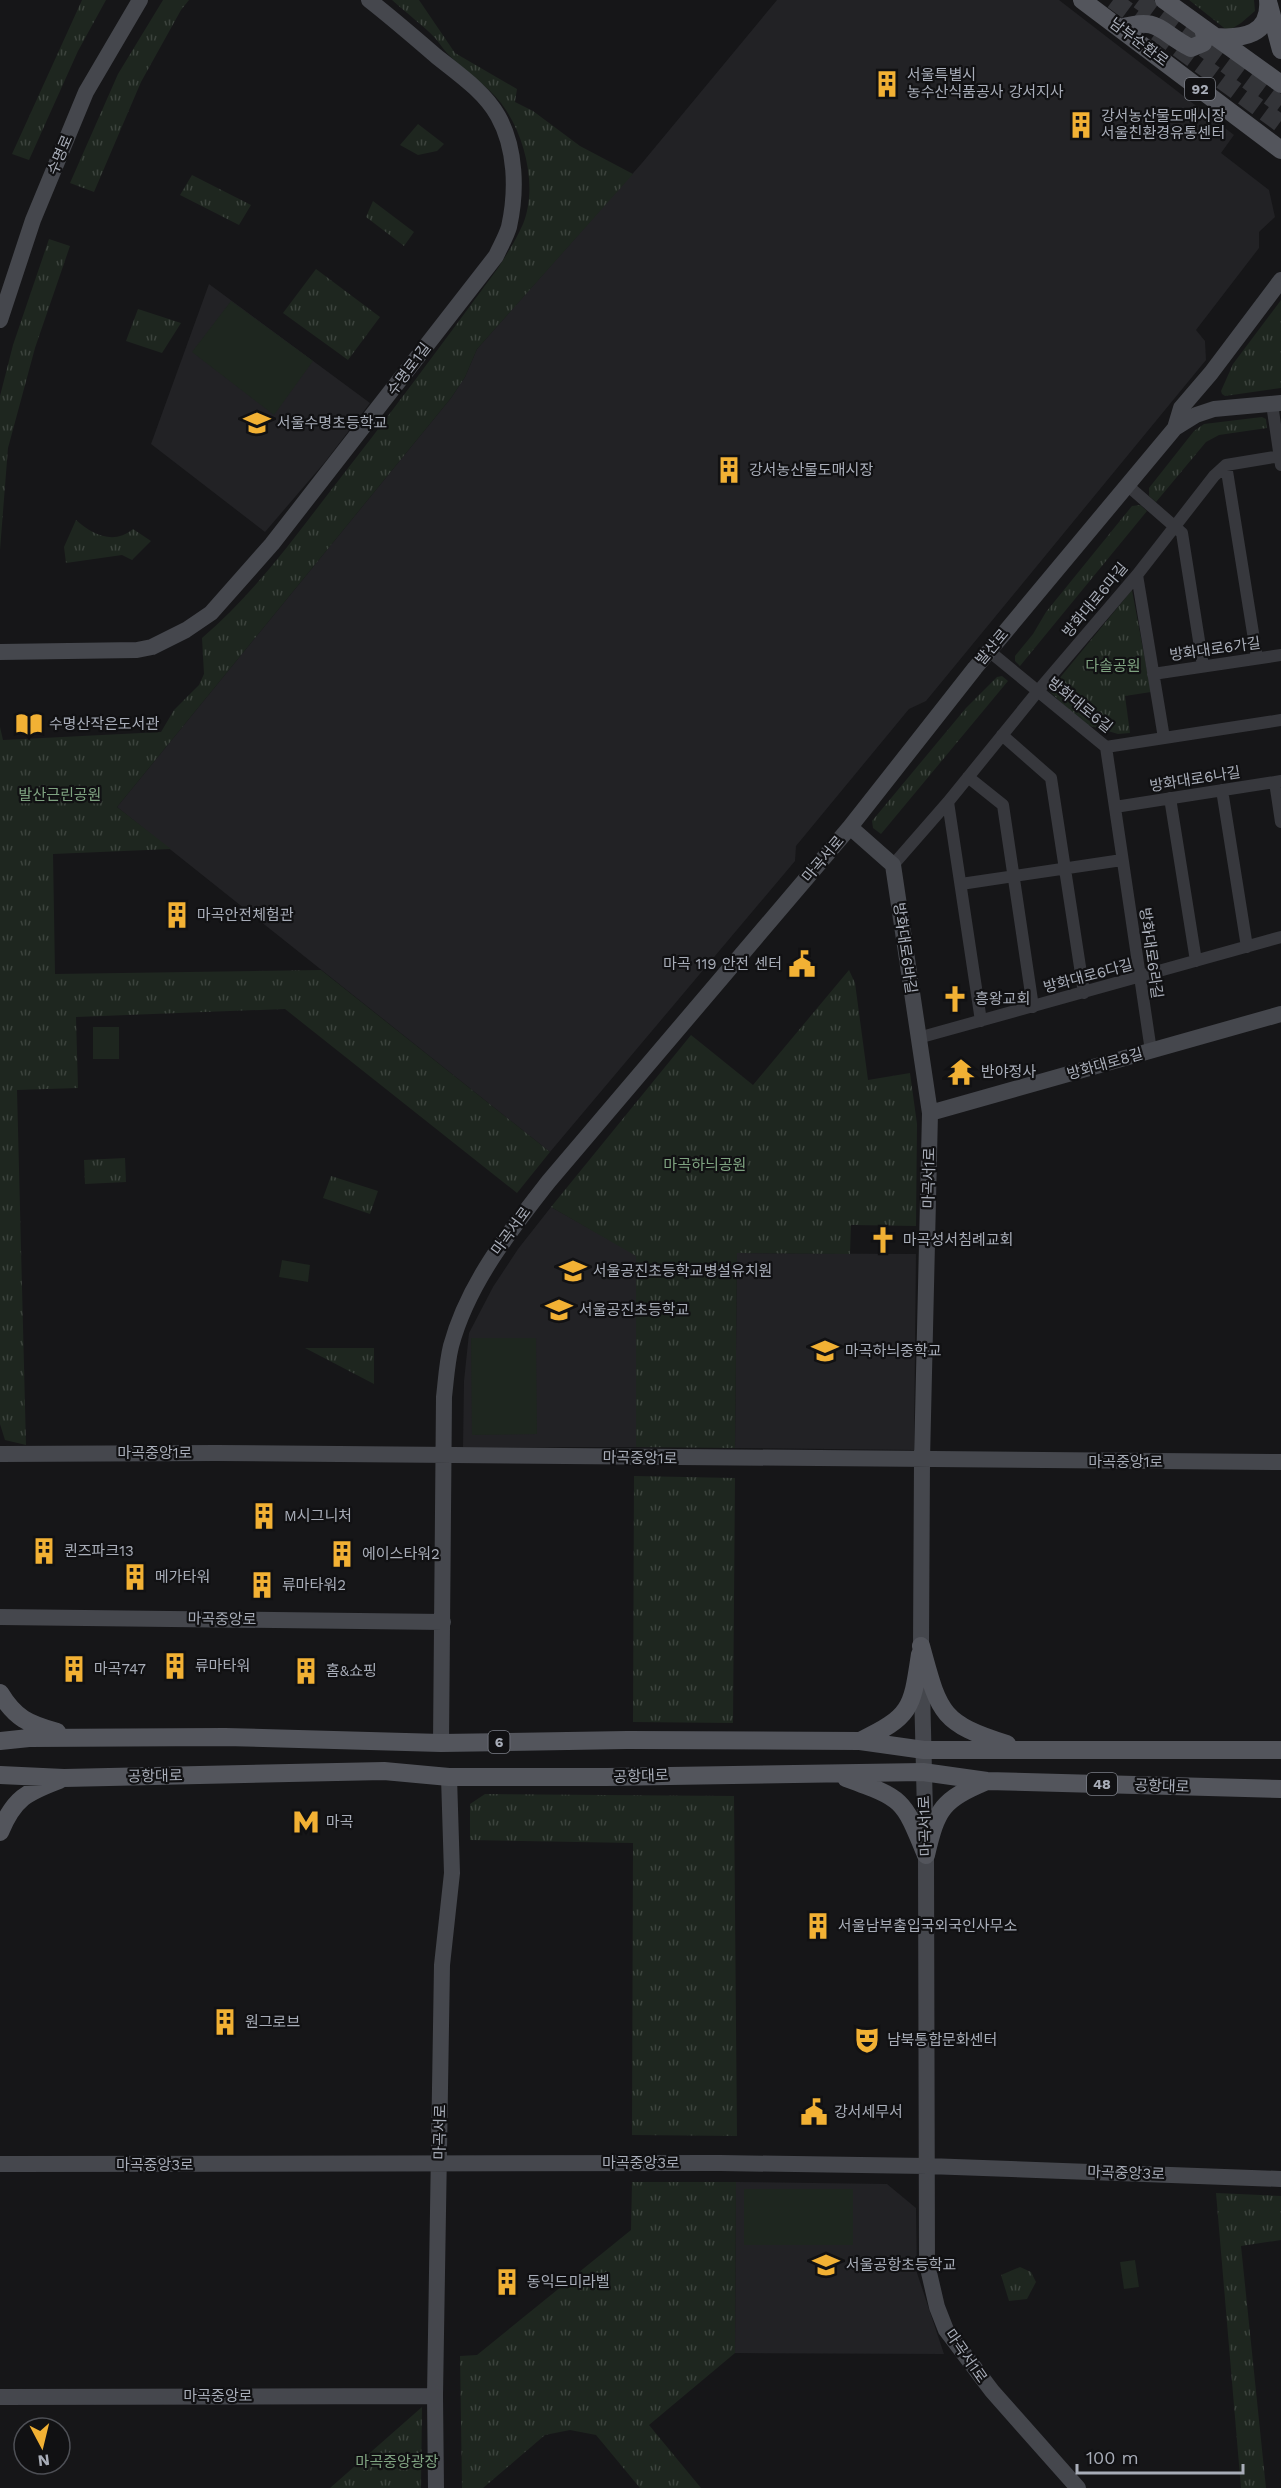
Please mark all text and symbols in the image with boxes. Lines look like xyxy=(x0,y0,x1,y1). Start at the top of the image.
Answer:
street label: 남부순환로 xyxy=(1106,14,1172,70)
place label: 서울특별시 농수산식품공사 강서지사 xyxy=(907,66,1064,101)
building icon: 서울특별시 농수산식품공사 강서지사 xyxy=(872,69,902,99)
road number: 92 xyxy=(1185,78,1215,100)
place label: 강서농산물도매시장 서울친환경유통센터 xyxy=(1101,107,1225,142)
building icon: 강서농산물도매시장 서울친환경유통센터 xyxy=(1066,110,1096,140)
street label: 수명로 xyxy=(44,132,76,178)
street label: 수명로1길 xyxy=(383,339,435,399)
school or university icon: 서울수명초등학교 xyxy=(242,408,272,438)
place label: 서울수명초등학교 xyxy=(277,414,387,432)
building icon: 강서농산물도매시장 xyxy=(714,455,744,485)
place label: 강서농산물도매시장 xyxy=(749,461,873,479)
street label: 방화대로6마길 xyxy=(1059,559,1131,641)
street label: 발산로 xyxy=(972,625,1012,669)
street label: 방화대로6가길 xyxy=(1168,634,1262,664)
park label: 다솔공원 xyxy=(1085,657,1141,675)
street label: 방화대로6길 xyxy=(1044,673,1116,737)
library icon: 수명산작은도서관 xyxy=(14,709,44,739)
place label: 수명산작은도서관 xyxy=(49,715,160,733)
street label: 방화대로6나길 xyxy=(1148,763,1242,795)
park label: 발산근린공원 xyxy=(19,786,101,804)
street label: 마곡서로 xyxy=(798,832,848,886)
building icon: 마곡안전체험관 xyxy=(162,900,192,930)
street label: 방화대로6바길 xyxy=(890,901,920,995)
place label: 마곡안전체험관 xyxy=(197,906,294,924)
street label: 방화대로6라길 xyxy=(1136,906,1166,1000)
public building icon: 마곡 119 안전 센터 xyxy=(787,949,817,979)
place label: 마곡 119 안전 센터 xyxy=(663,955,782,973)
street label: 방화대로6다길 xyxy=(1041,955,1135,997)
church icon: 흥왕교회 xyxy=(940,984,970,1014)
place label: 흥왕교회 xyxy=(975,990,1030,1008)
street label: 방화대로8길 xyxy=(1065,1045,1145,1083)
temple icon: 반야정사 xyxy=(946,1057,976,1087)
place label: 반야정사 xyxy=(981,1063,1036,1081)
street label: 마곡서1로 xyxy=(919,1147,939,1209)
park label: 마곡하늬공원 xyxy=(664,1156,746,1174)
street label: 마곡서로 xyxy=(487,1203,535,1259)
church icon: 마곡성서침례교회 xyxy=(868,1225,898,1255)
place label: 마곡성서침례교회 xyxy=(903,1231,1013,1249)
school or university icon: 서울공진초등학교병설유치원 xyxy=(558,1256,588,1286)
place label: 서울공진초등학교병설유치원 xyxy=(593,1262,772,1280)
school or university icon: 서울공진초등학교 xyxy=(544,1295,574,1325)
place label: 서울공진초등학교 xyxy=(579,1301,689,1319)
school or university icon: 마곡하늬중학교 xyxy=(810,1336,840,1366)
place label: 마곡하늬중학교 xyxy=(845,1342,942,1360)
street label: 마곡중앙1로 xyxy=(118,1444,192,1462)
street label: 마곡중앙1로 xyxy=(602,1448,678,1468)
street label: 마곡중앙1로 xyxy=(1089,1453,1163,1471)
building icon: M시그니처 xyxy=(249,1501,279,1531)
place label: M시그니처 xyxy=(284,1507,352,1525)
building icon: 퀸즈파크13 xyxy=(29,1536,59,1566)
building icon: 에이스타워2 xyxy=(327,1539,357,1569)
place label: 퀸즈파크13 xyxy=(64,1542,134,1560)
place label: 에이스타워2 xyxy=(362,1545,440,1563)
building icon: 메가타워 xyxy=(120,1562,150,1592)
place label: 메가타워 xyxy=(155,1568,210,1586)
building icon: 류마타워2 xyxy=(247,1570,277,1600)
place label: 류마타워2 xyxy=(282,1576,346,1594)
street label: 마곡중앙로 xyxy=(187,1609,257,1629)
building icon: 류마타워 xyxy=(160,1651,190,1681)
building icon: 마곡747 xyxy=(59,1654,89,1684)
building icon: 홈&쇼핑 xyxy=(291,1656,321,1686)
place label: 류마타워 xyxy=(195,1657,250,1675)
place label: 마곡747 xyxy=(94,1660,146,1678)
place label: 홈&쇼핑 xyxy=(326,1662,377,1680)
road number: 6 xyxy=(488,1731,510,1753)
street label: 공항대로 xyxy=(613,1766,669,1786)
street label: 공항대로 xyxy=(127,1767,183,1785)
road number: 48 xyxy=(1087,1773,1117,1795)
street label: 공항대로 xyxy=(1134,1776,1190,1796)
street label: 마곡서1로 xyxy=(915,1795,935,1857)
metro station icon: 마곡 xyxy=(291,1807,321,1837)
place label: 마곡 xyxy=(326,1813,354,1831)
building icon: 서울남부출입국외국인사무소 xyxy=(803,1911,833,1941)
place label: 서울남부출입국외국인사무소 xyxy=(838,1917,1018,1935)
building icon: 원그로브 xyxy=(210,2007,240,2037)
place label: 원그로브 xyxy=(245,2013,300,2031)
theatre icon: 남북통합문화센터 xyxy=(852,2025,882,2055)
place label: 남북통합문화센터 xyxy=(887,2031,997,2049)
public building icon: 강서세무서 xyxy=(799,2097,829,2127)
place label: 강서세무서 xyxy=(834,2103,903,2121)
street label: 마곡서로 xyxy=(431,2104,449,2160)
street label: 마곡중앙3로 xyxy=(602,2154,680,2172)
street label: 마곡중앙3로 xyxy=(116,2156,194,2174)
street label: 마곡중앙3로 xyxy=(1087,2163,1165,2183)
school or university icon: 서울공항초등학교 xyxy=(811,2250,841,2280)
place label: 서울공항초등학교 xyxy=(846,2256,956,2274)
building icon: 동익드미라벨 xyxy=(492,2267,522,2297)
place label: 동익드미라벨 xyxy=(527,2273,610,2291)
street label: 마곡서1로 xyxy=(941,2326,991,2386)
street label: 마곡중앙로 xyxy=(183,2387,253,2405)
north arrow xyxy=(12,2416,72,2476)
scale bar xyxy=(1077,2437,1244,2475)
text: 100 m xyxy=(1086,2447,1139,2468)
text: N xyxy=(37,2450,51,2471)
park label: 마곡중앙광장 xyxy=(356,2453,439,2471)

